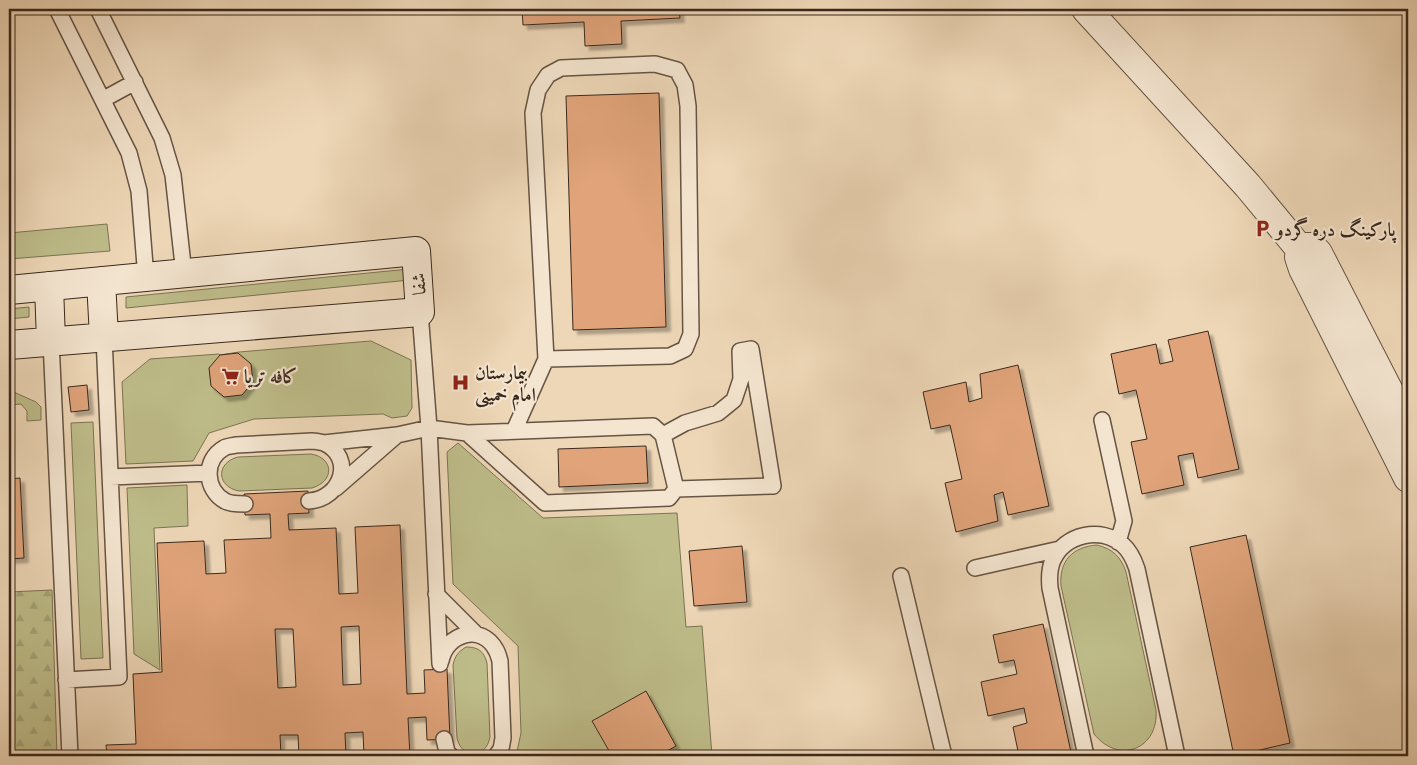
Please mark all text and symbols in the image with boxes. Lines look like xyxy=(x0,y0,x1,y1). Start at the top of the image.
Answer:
place label: پارکینگ دره گردو xyxy=(1274,217,1397,244)
parking icon: پارکینگ دره گردو xyxy=(1252,219,1272,239)
street label: شفا xyxy=(407,272,432,296)
place label: بیمارستان امام خمینی xyxy=(475,362,536,412)
supermarket icon: کافه تریا xyxy=(220,366,240,386)
place label: کافه تریا xyxy=(244,366,298,389)
hospital icon: بیمارستان امام خمینی xyxy=(451,373,471,393)

